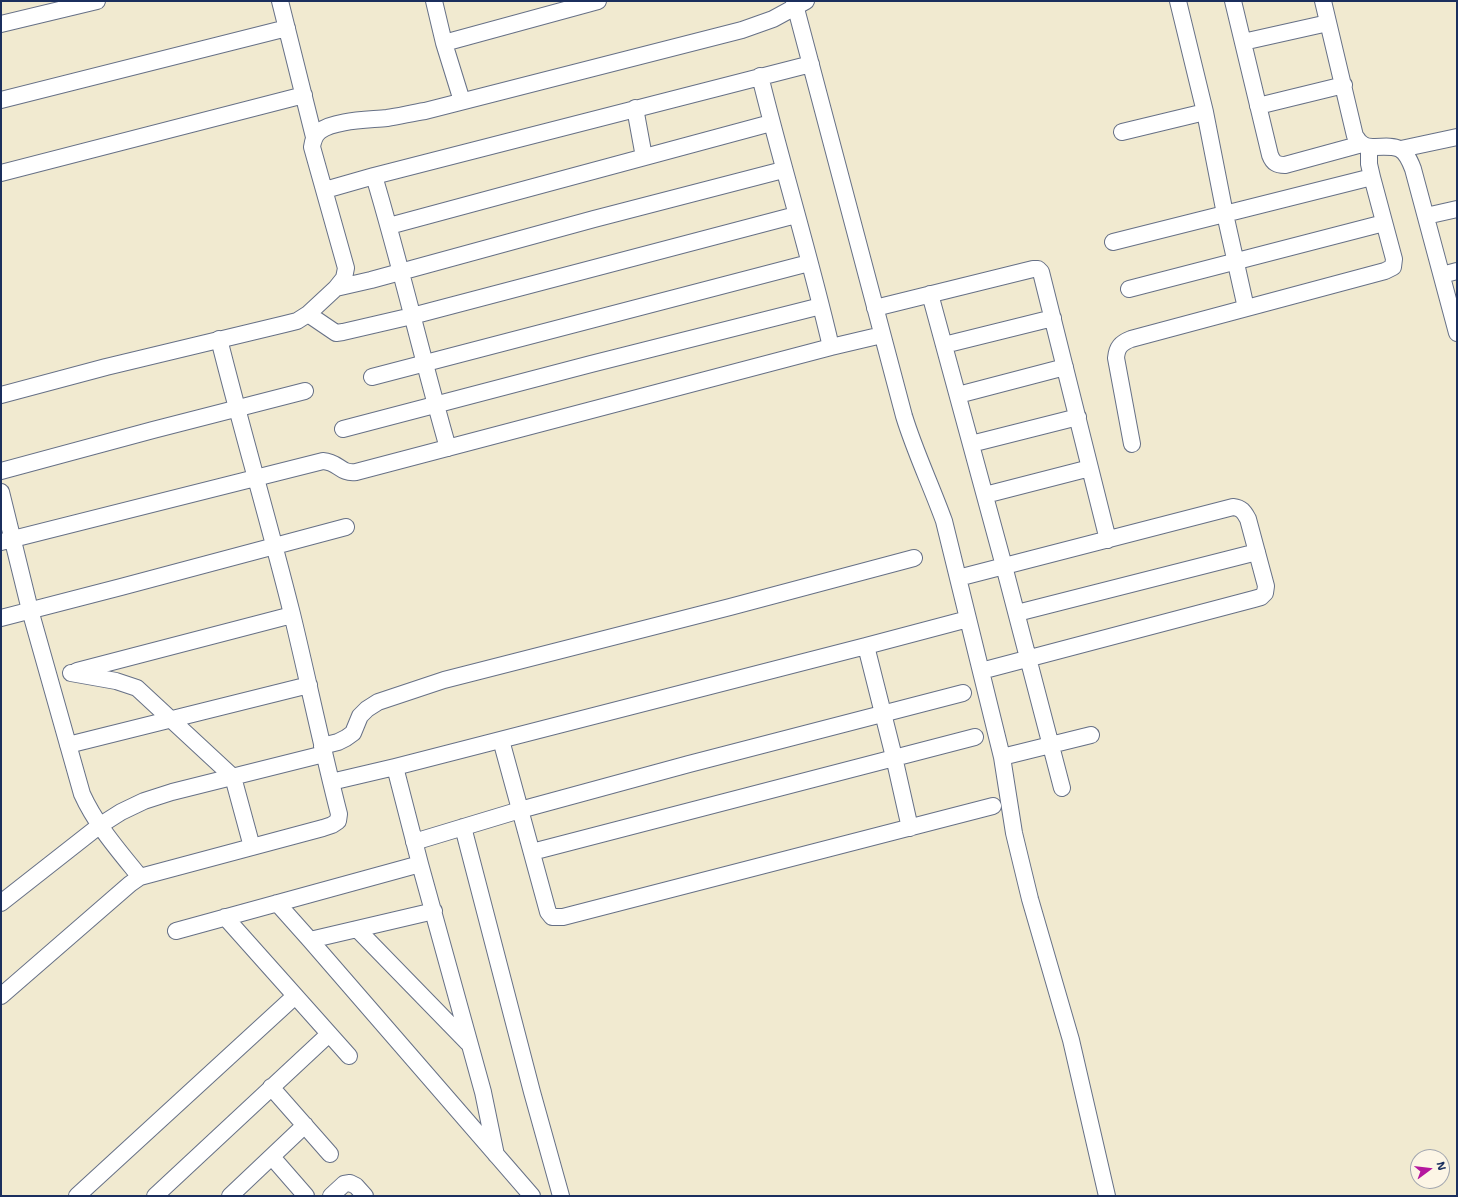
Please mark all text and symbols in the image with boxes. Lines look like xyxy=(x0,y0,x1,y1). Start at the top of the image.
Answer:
north arrow xyxy=(1410,1149,1450,1189)
text: N xyxy=(1433,1160,1449,1172)

